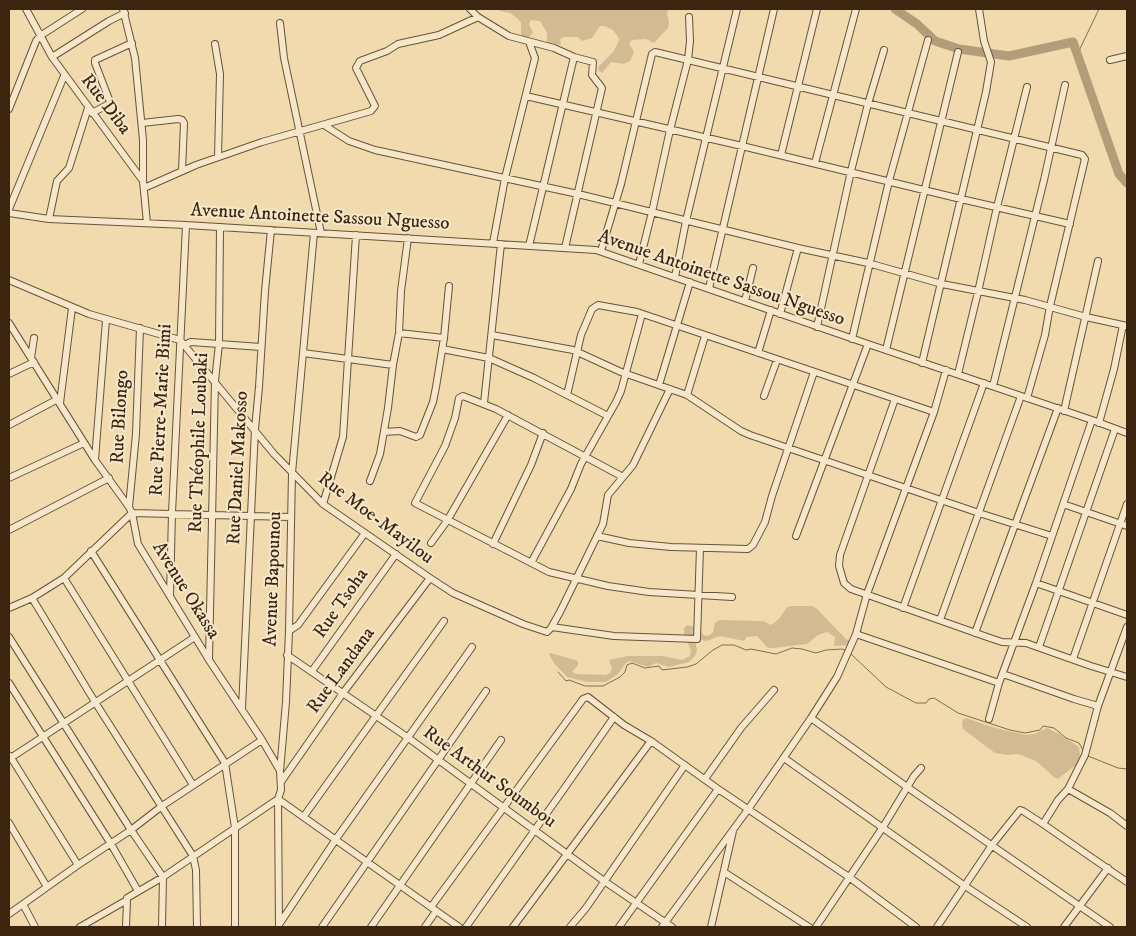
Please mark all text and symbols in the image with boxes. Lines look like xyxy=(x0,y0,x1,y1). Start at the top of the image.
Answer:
street label: Rue Diba xyxy=(75,70,135,140)
street label: Avenue Antoinette Sassou Nguesso xyxy=(190,200,450,236)
street label: Avenue Antoinette Sassou Nguesso xyxy=(595,226,847,332)
street label: Rue Pierre-Marie Bimi xyxy=(146,323,178,497)
street label: Rue Théophile Loubaki xyxy=(185,352,215,534)
street label: Rue Bilongo xyxy=(107,370,135,464)
street label: Rue Daniel Makosso xyxy=(224,390,254,546)
street label: Rue Moe-Mayilou xyxy=(313,468,437,570)
street label: Avenue Bapounou xyxy=(260,511,288,647)
street label: Avenue Okassa xyxy=(146,538,224,644)
street label: Rue Tsoha xyxy=(310,565,374,643)
street label: Rue Landana xyxy=(303,623,381,719)
street label: Rue Arthur Soumbou xyxy=(418,722,560,834)

